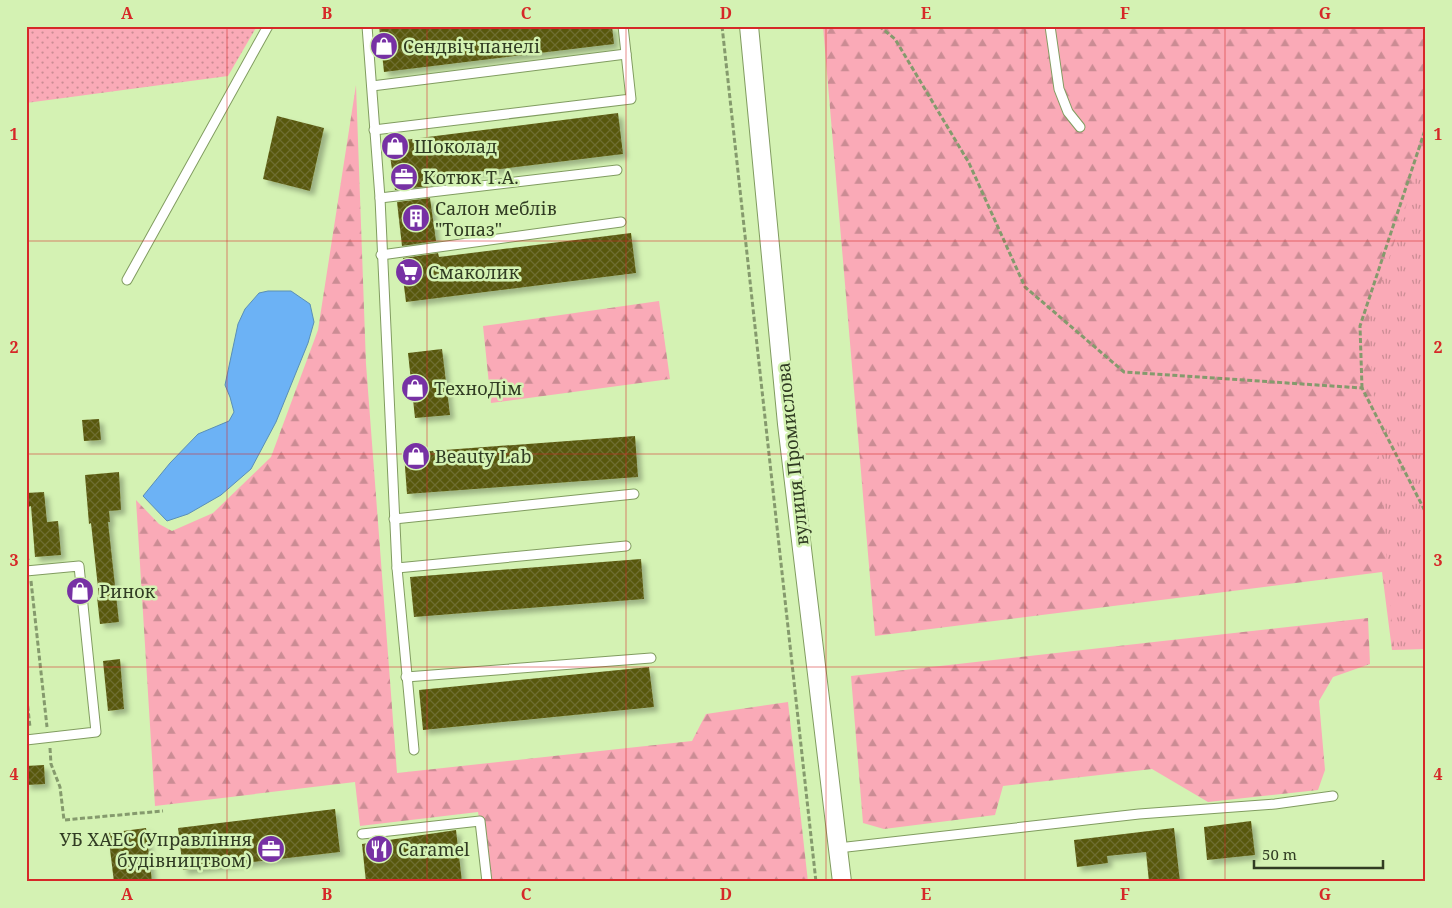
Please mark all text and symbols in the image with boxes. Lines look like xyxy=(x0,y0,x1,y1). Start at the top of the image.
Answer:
text: A xyxy=(121,2,134,24)
text: B xyxy=(322,2,333,24)
text: C xyxy=(521,2,532,24)
text: D xyxy=(720,2,732,24)
text: E xyxy=(921,2,931,24)
text: F xyxy=(1120,2,1130,24)
text: G xyxy=(1319,2,1331,24)
shop icon: Сендвіч панелі xyxy=(369,31,399,61)
place label: Сендвіч панелі xyxy=(403,34,540,58)
text: 1 xyxy=(9,123,19,145)
text: 1 xyxy=(1433,123,1443,145)
shop icon: Шоколад xyxy=(380,131,410,161)
place label: Шоколад xyxy=(414,134,497,158)
office icon: Котюк Т.А. xyxy=(389,162,419,192)
place label: Котюк Т.А. xyxy=(423,165,519,189)
place label: Салон меблів "Топаз" xyxy=(435,196,557,241)
building icon: Салон меблів "Топаз" xyxy=(401,203,431,233)
supermarket icon: Смаколик xyxy=(394,257,424,287)
place label: Смаколик xyxy=(428,260,519,284)
text: 2 xyxy=(9,336,19,358)
text: 2 xyxy=(1433,336,1443,358)
street label: вулиця Промислова xyxy=(770,361,814,547)
shop icon: ТехноДім xyxy=(400,373,430,403)
place label: ТехноДім xyxy=(434,376,522,400)
shop icon: Beauty Lab xyxy=(401,441,431,471)
place label: Beauty Lab xyxy=(435,444,532,468)
text: 3 xyxy=(9,549,19,571)
text: 3 xyxy=(1433,549,1443,571)
shop icon: Ринок xyxy=(65,576,95,606)
place label: Ринок xyxy=(99,579,156,603)
text: 4 xyxy=(9,763,19,785)
text: 4 xyxy=(1433,763,1443,785)
place label: УБ ХАЕС (Управління будівництвом) xyxy=(60,827,252,872)
office icon: УБ ХАЕС (Управління будівництвом) xyxy=(256,834,286,864)
restaurant icon: Caramel xyxy=(364,834,394,864)
place label: Caramel xyxy=(398,837,470,861)
scale bar xyxy=(1254,838,1383,870)
text: 50 m xyxy=(1262,844,1297,864)
text: A xyxy=(121,883,134,905)
text: B xyxy=(322,883,333,905)
text: C xyxy=(521,883,532,905)
text: D xyxy=(720,883,732,905)
text: E xyxy=(921,883,931,905)
text: F xyxy=(1120,883,1130,905)
text: G xyxy=(1319,883,1331,905)

